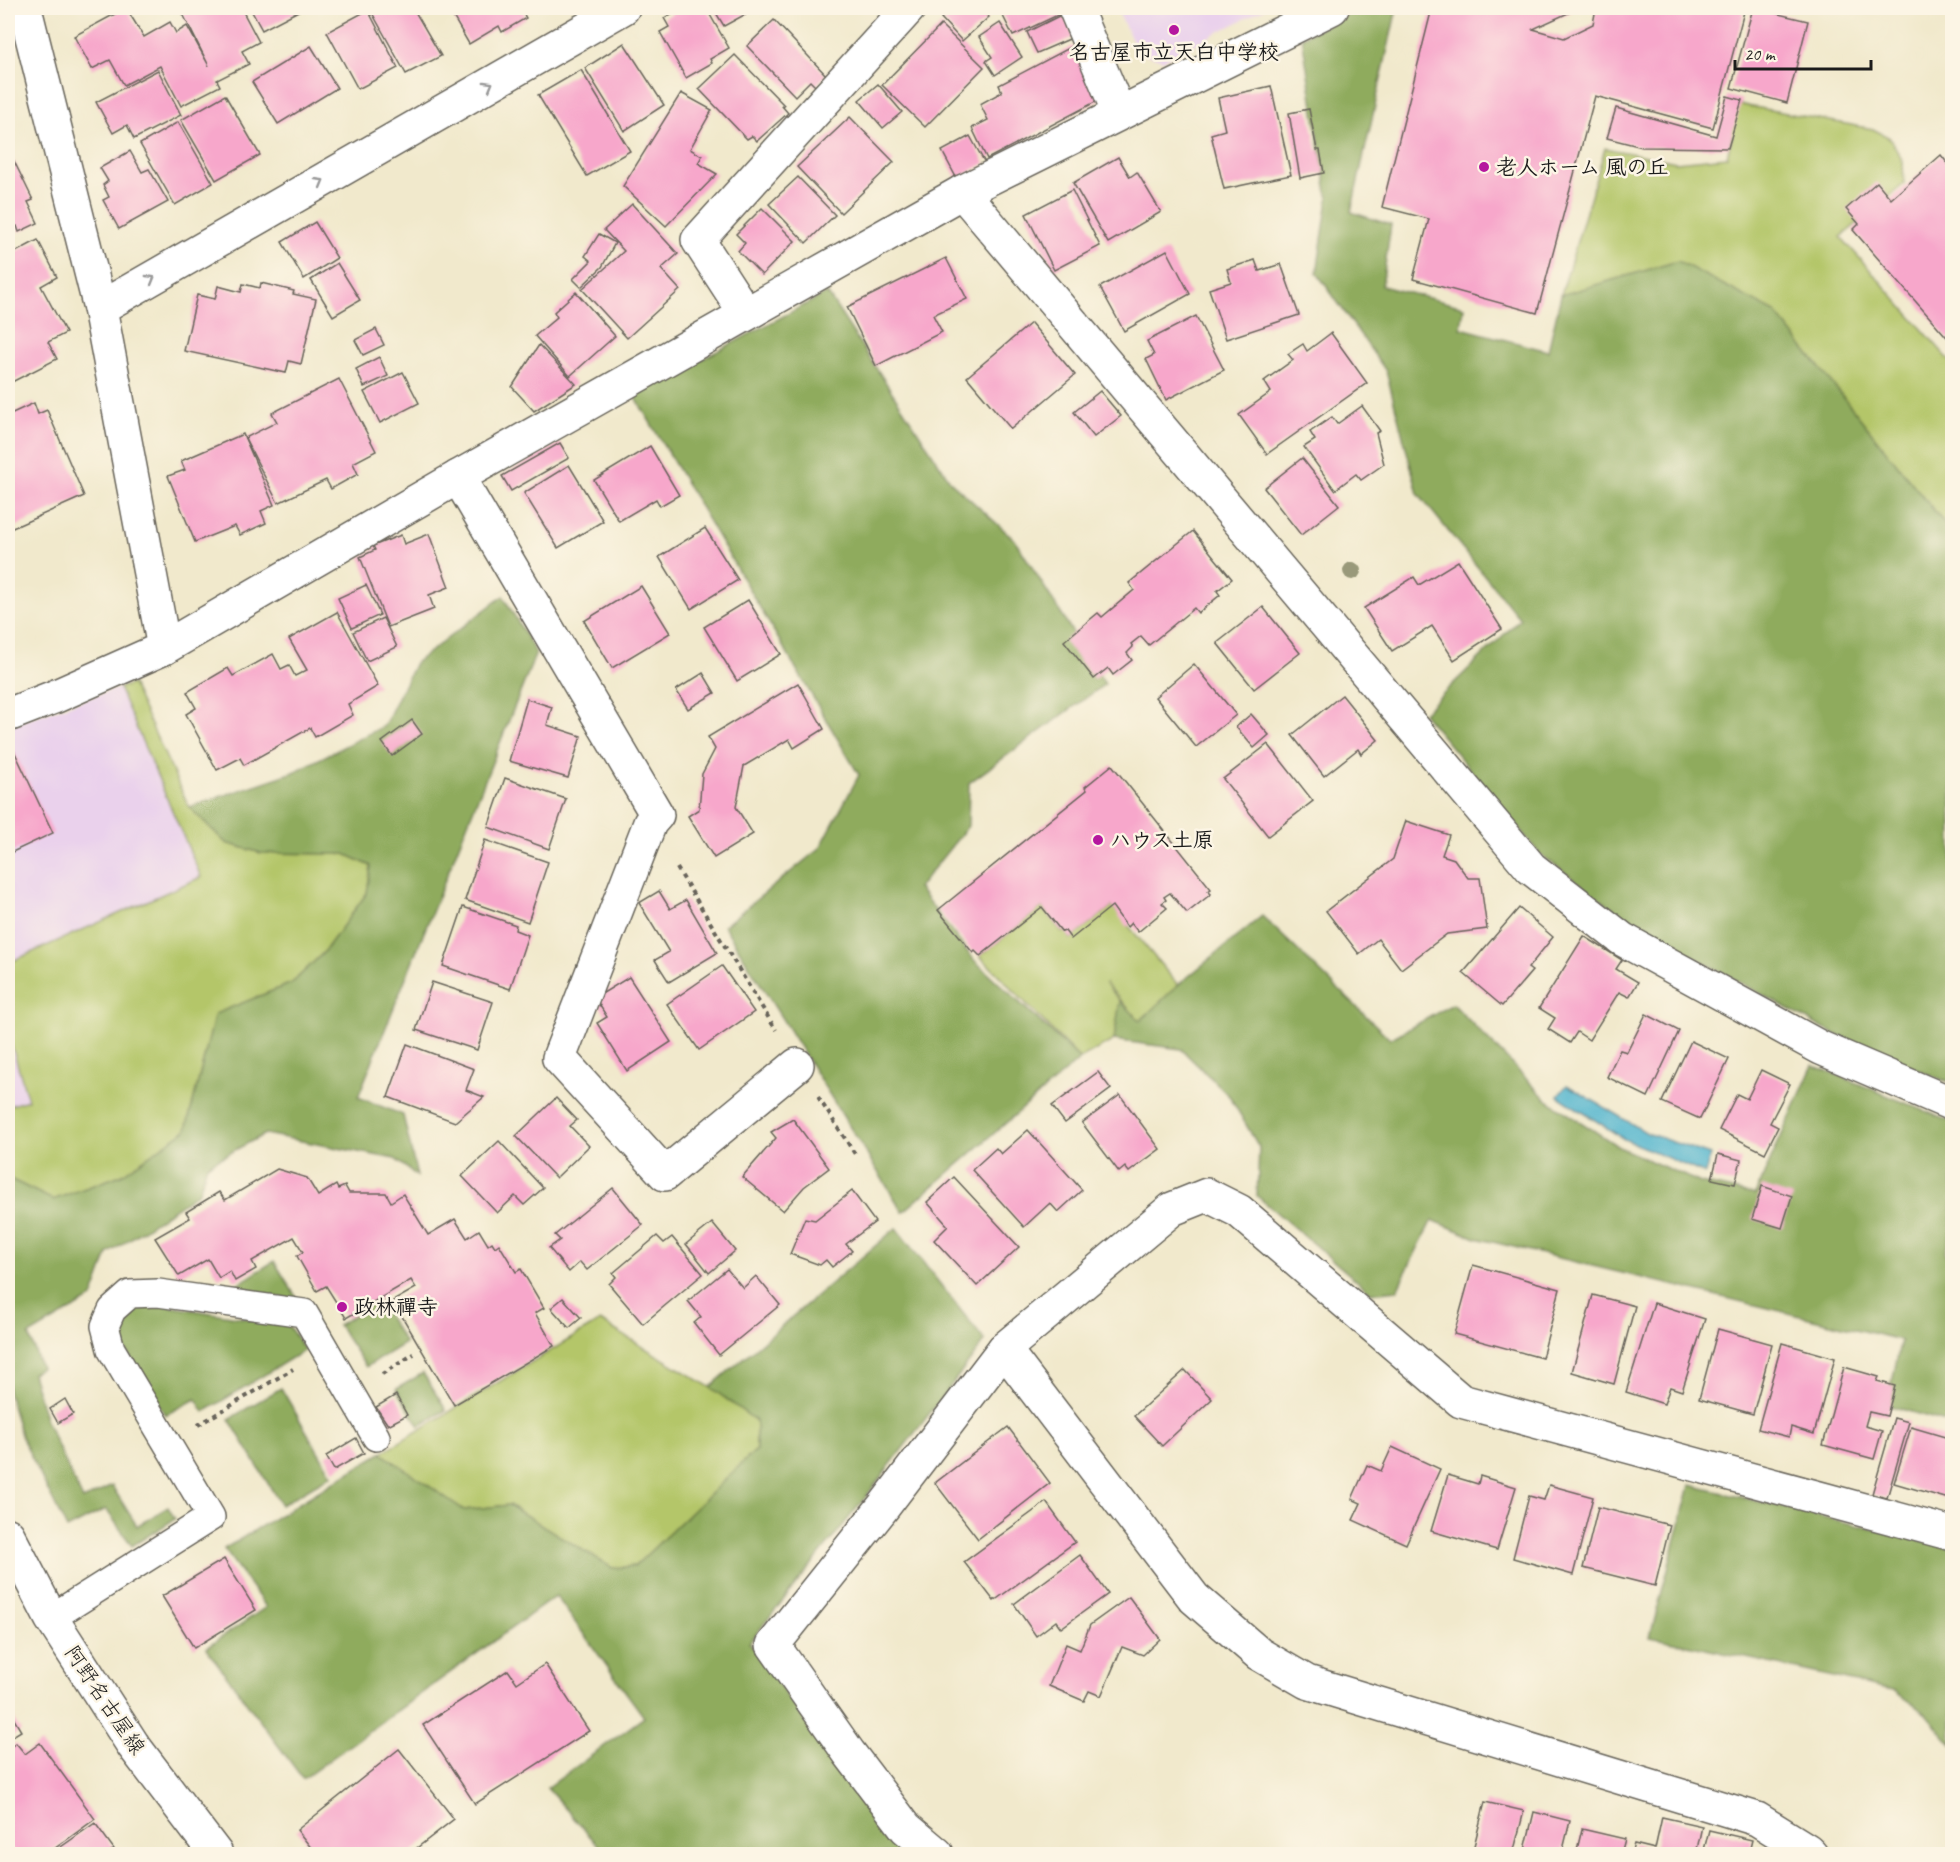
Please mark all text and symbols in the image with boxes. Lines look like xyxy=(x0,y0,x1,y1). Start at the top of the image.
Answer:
marker: 名古屋市立天白中学校 xyxy=(1167,23,1181,37)
scale bar xyxy=(1735,33,1872,71)
place label: 名古屋市立天白中学校 xyxy=(1069,39,1279,65)
text: 20 m xyxy=(1744,43,1777,65)
one-way arrow xyxy=(483,80,493,92)
place label: 老人ホーム 風の丘 xyxy=(1496,154,1668,180)
marker: 老人ホーム 風の丘 xyxy=(1477,160,1491,174)
one-way arrow xyxy=(314,178,324,189)
one-way arrow xyxy=(145,275,155,286)
place label: ハウス土原 xyxy=(1110,827,1214,853)
marker: ハウス土原 xyxy=(1091,833,1105,847)
place label: 政林禪寺 xyxy=(354,1294,438,1320)
marker: 政林禪寺 xyxy=(335,1300,349,1314)
street label: 阿野名古屋線 xyxy=(59,1641,151,1759)

